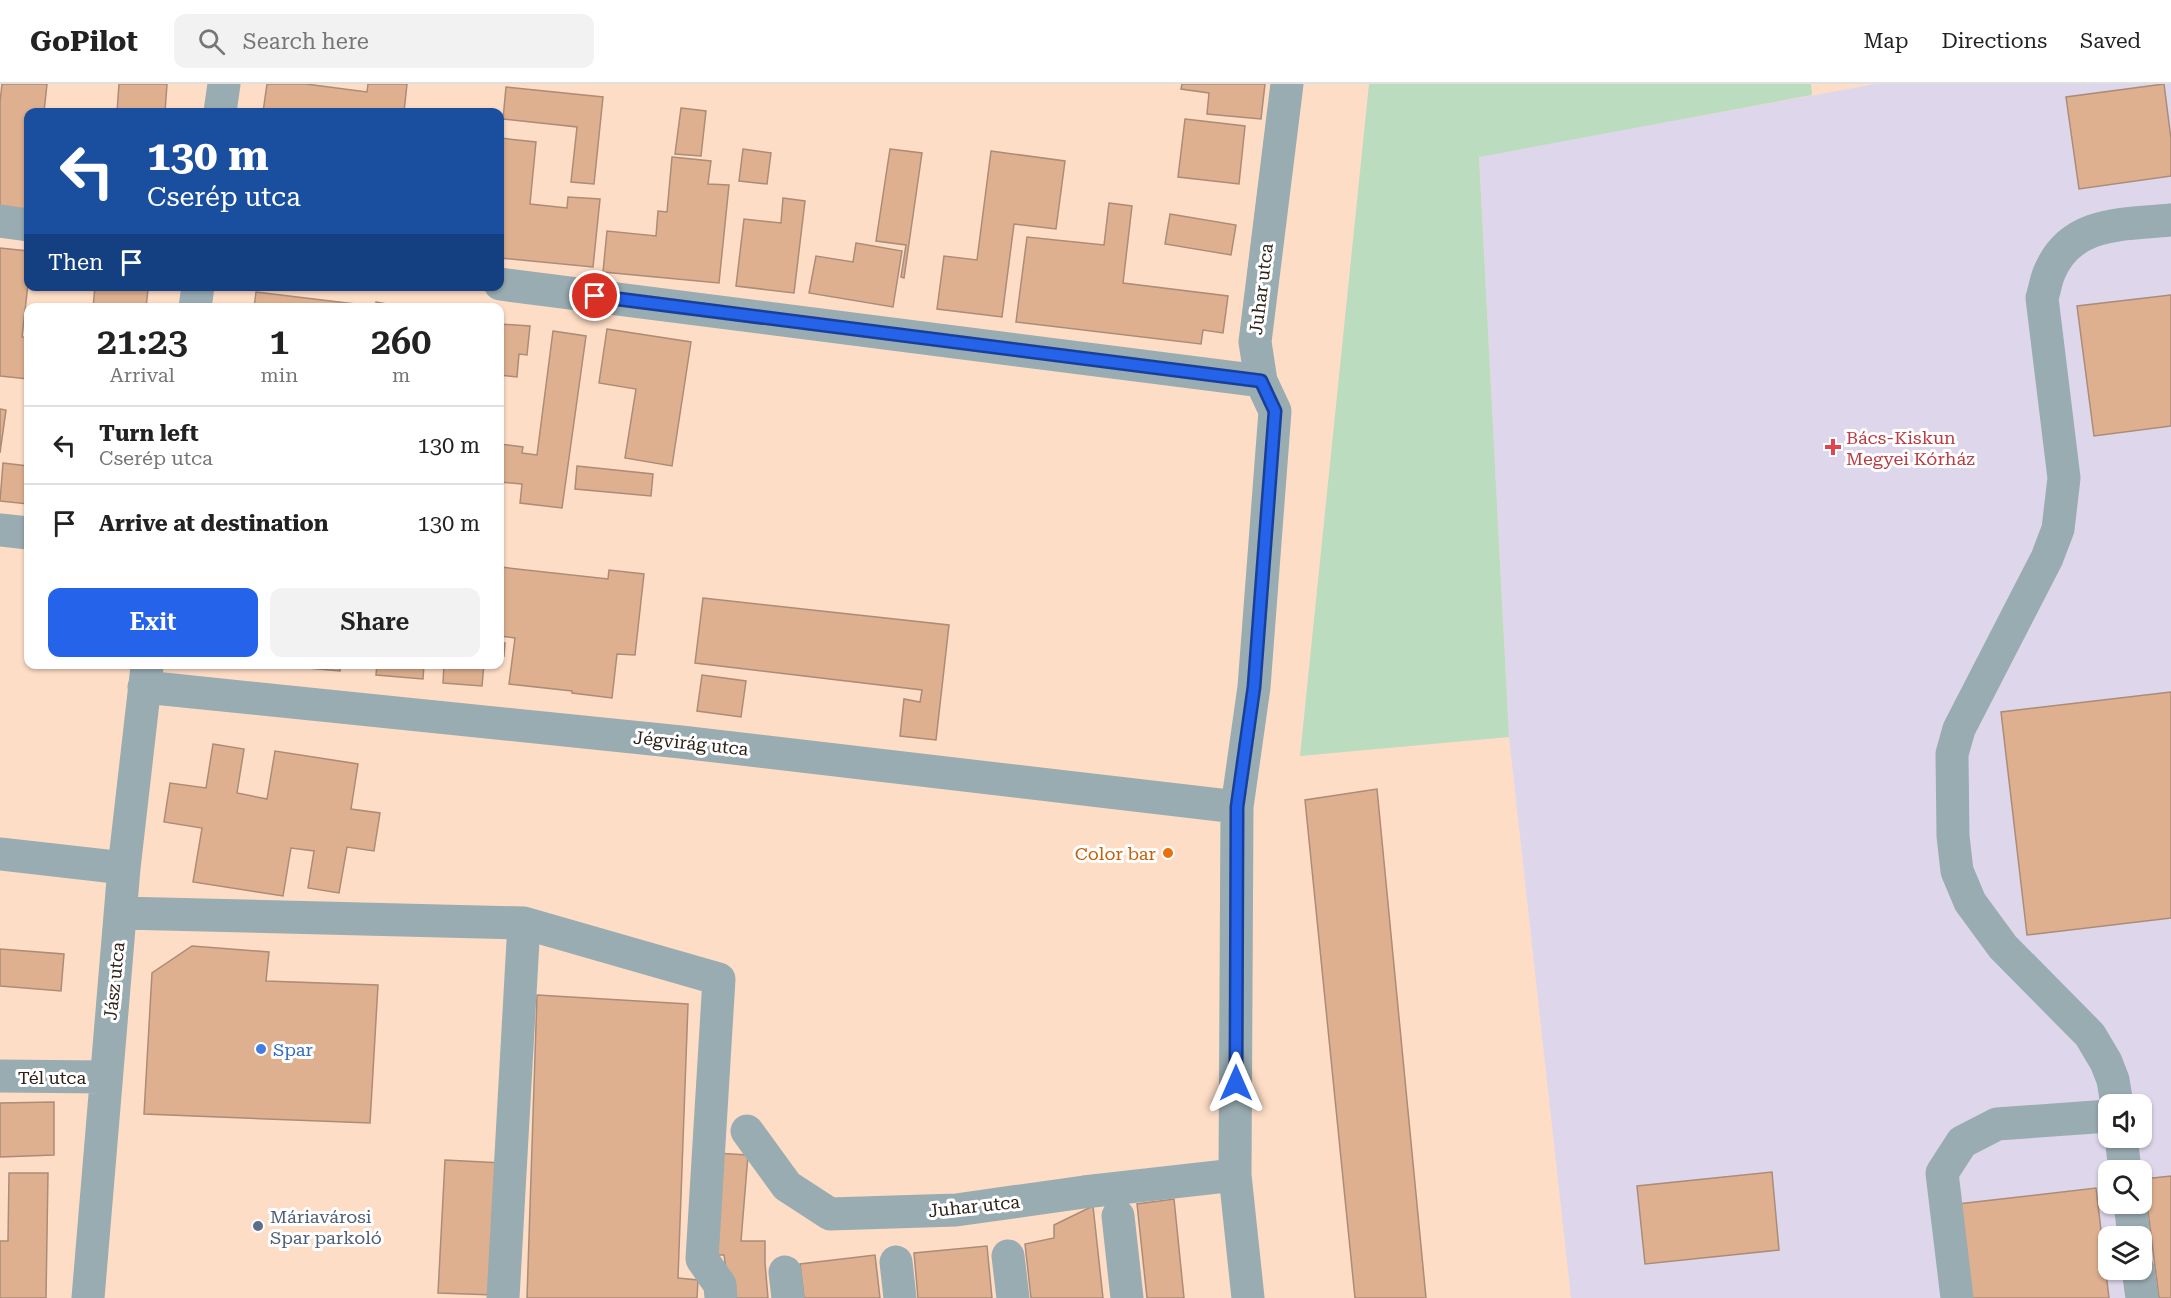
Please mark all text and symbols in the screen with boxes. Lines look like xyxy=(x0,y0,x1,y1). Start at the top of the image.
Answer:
search box xyxy=(174,14,594,68)
text: GoPilot xyxy=(30,25,138,58)
icon: search xyxy=(195,25,228,58)
text: Search here xyxy=(243,29,369,54)
text: Map xyxy=(1864,29,1908,53)
text: Directions xyxy=(1941,29,2047,53)
text: Saved xyxy=(2080,29,2141,53)
text: 130 m xyxy=(147,131,269,180)
icon: left xyxy=(48,132,126,210)
text: Cserép utca xyxy=(147,181,301,213)
street label: Juhar utca xyxy=(1245,242,1277,336)
icon: arrive xyxy=(115,246,148,279)
text: Then xyxy=(48,250,103,275)
pin xyxy=(569,270,620,321)
icon: arrive xyxy=(578,279,611,312)
text: 21:23 xyxy=(97,321,188,363)
text: 1 xyxy=(269,321,289,363)
text: 260 xyxy=(371,321,431,363)
text: Arrival xyxy=(110,363,175,387)
text: min xyxy=(261,363,298,387)
text: m xyxy=(392,363,410,387)
text: Turn left xyxy=(99,421,199,446)
place label: Bács-Kiskun Megyei Kórház xyxy=(1846,427,1975,469)
icon: left xyxy=(48,429,81,462)
text: 130 m xyxy=(417,433,480,458)
marker: Bács-Kiskun Megyei Kórház xyxy=(1824,438,1842,456)
text: Cserép utca xyxy=(99,446,213,470)
icon: arrive xyxy=(48,507,81,540)
text: Arrive at destination xyxy=(99,511,328,536)
text: 130 m xyxy=(417,511,480,536)
button: Exit xyxy=(48,588,258,657)
button: Share xyxy=(270,588,480,657)
street label: Jégvirág utca xyxy=(632,727,750,760)
place label: Color bar xyxy=(1075,843,1156,864)
marker: Color bar xyxy=(1161,846,1175,860)
street label: Jász utca xyxy=(99,941,129,1021)
place label: Spar xyxy=(273,1039,313,1060)
marker: Spar xyxy=(254,1042,268,1056)
position arrow xyxy=(1204,1051,1268,1115)
street label: Tél utca xyxy=(18,1067,86,1088)
map controls xyxy=(2098,1094,2152,1280)
button: sound xyxy=(2098,1094,2152,1148)
button: search xyxy=(2098,1160,2152,1214)
street label: Juhar utca xyxy=(927,1191,1021,1221)
place label: Máriavárosi Spar parkoló xyxy=(270,1206,382,1248)
marker: Máriavárosi Spar parkoló xyxy=(251,1219,265,1233)
button: layers xyxy=(2098,1226,2152,1280)

